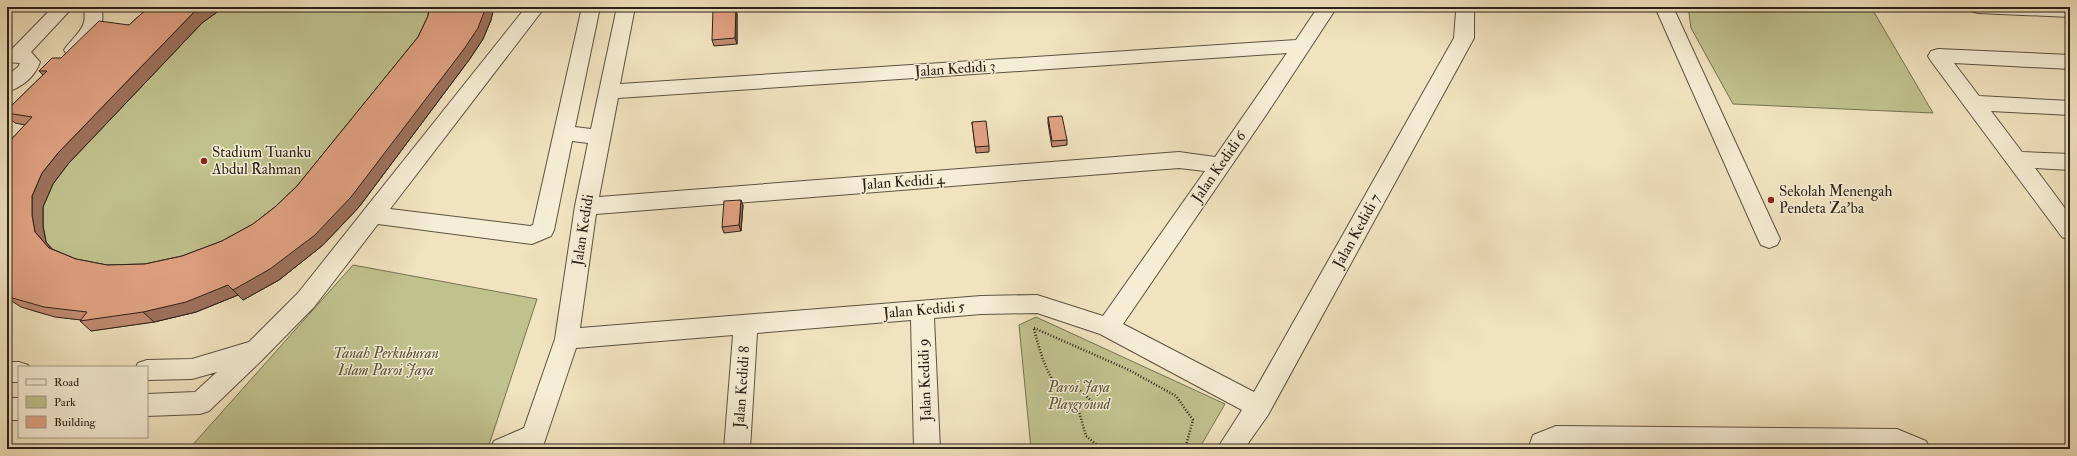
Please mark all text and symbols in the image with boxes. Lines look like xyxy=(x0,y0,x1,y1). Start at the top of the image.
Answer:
street label: Jalan Kedidi 3 xyxy=(913,57,996,82)
street label: Jalan Kedidi 6 xyxy=(1187,126,1252,208)
place label: Stadium Tuanku Abdul Rahman xyxy=(211,143,312,179)
marker: Stadium Tuanku Abdul Rahman xyxy=(199,156,209,166)
street label: Jalan Kedidi 4 xyxy=(860,170,946,195)
place label: Sekolah Menengah Pendeta Za'ba xyxy=(1779,182,1893,218)
street label: Jalan Kedidi 7 xyxy=(1328,190,1386,273)
street label: Jalan Kedidi xyxy=(568,193,599,268)
marker: Sekolah Menengah Pendeta Za'ba xyxy=(1766,195,1776,205)
street label: Jalan Kedidi 5 xyxy=(881,297,966,324)
street label: Jalan Kedidi 9 xyxy=(914,338,937,423)
park label: Tanah Perkuburan Islam Paroi Jaya xyxy=(333,344,439,380)
street label: Jalan Kedidi 8 xyxy=(730,345,755,430)
legend xyxy=(18,366,148,438)
text: Road xyxy=(54,375,79,390)
park label: Paroi Jaya Playground xyxy=(1047,378,1112,414)
text: Park xyxy=(54,395,76,410)
text: Building xyxy=(54,415,97,430)

